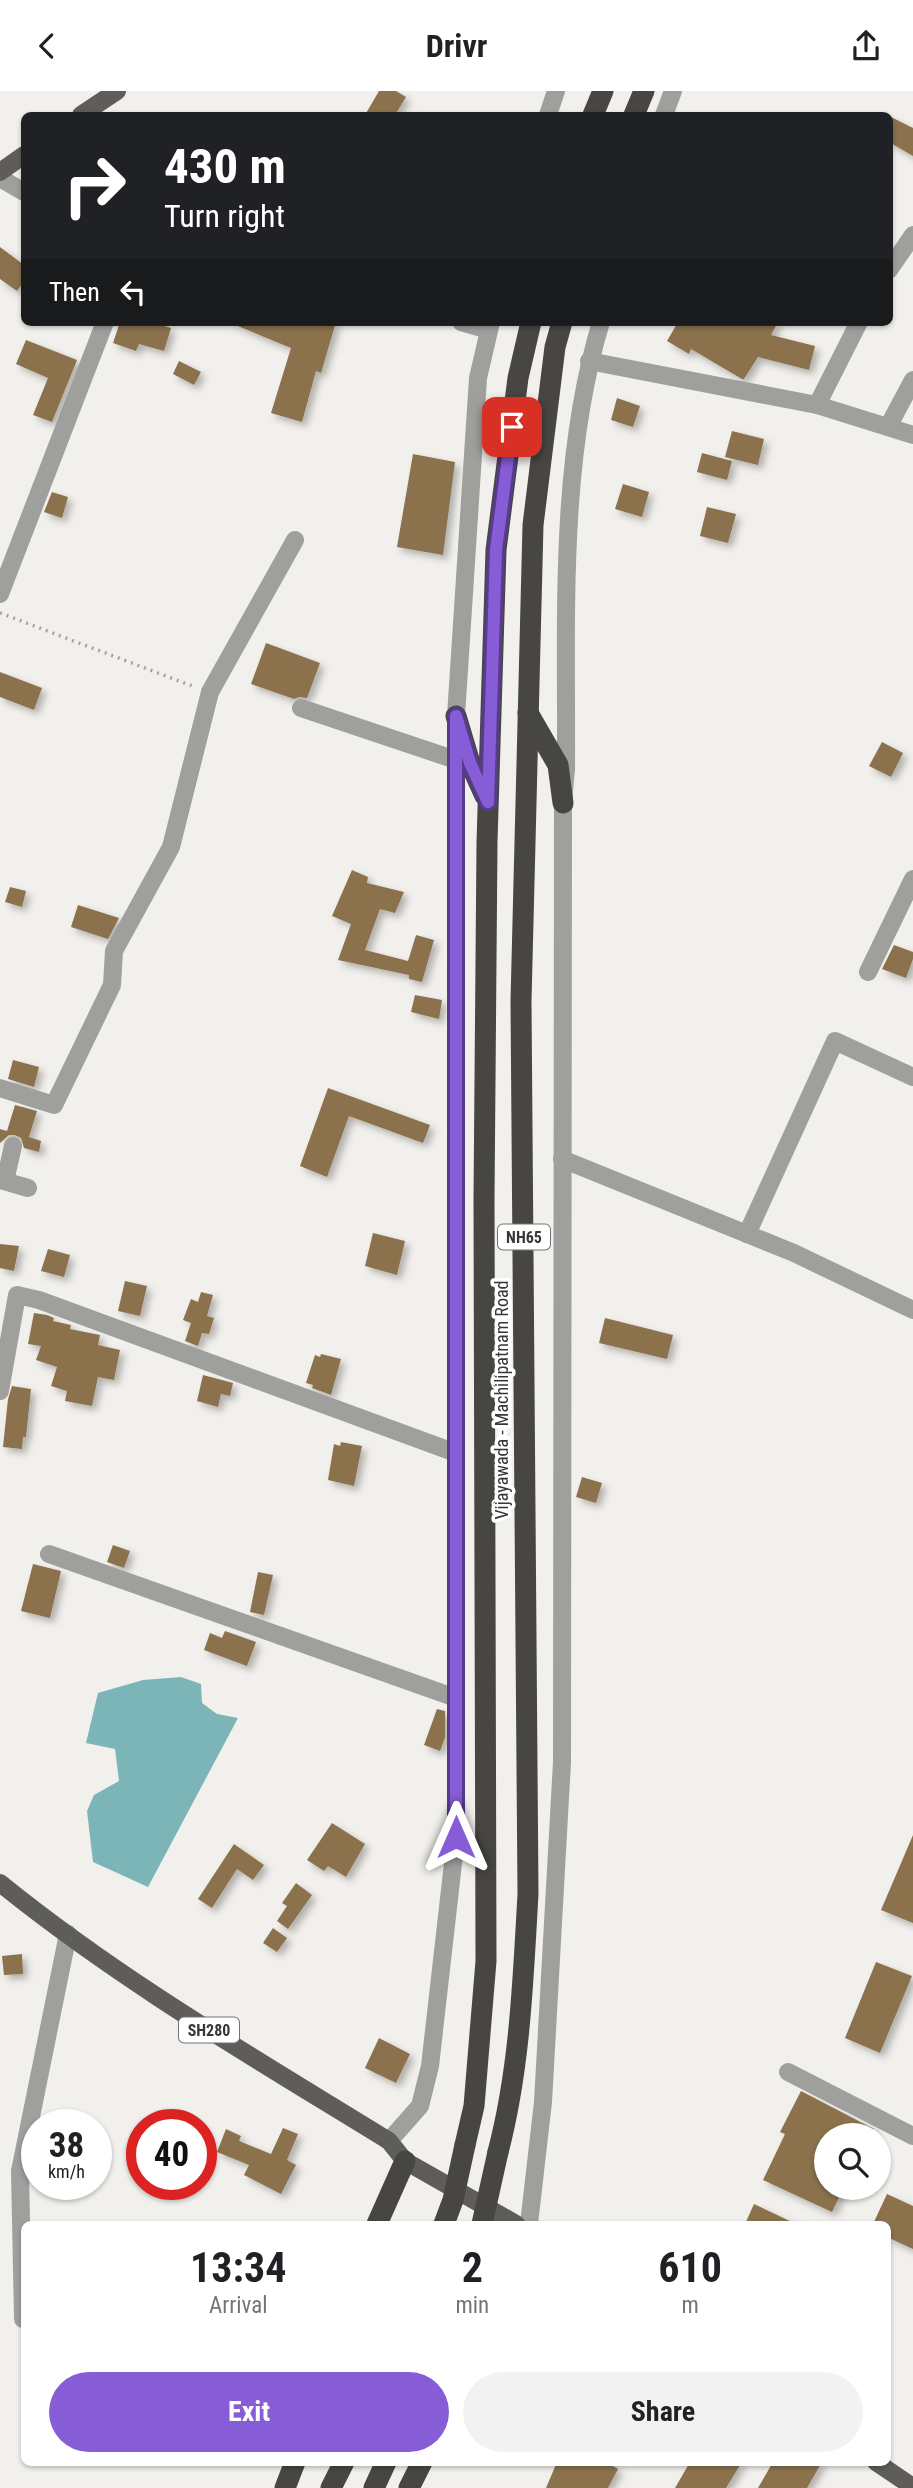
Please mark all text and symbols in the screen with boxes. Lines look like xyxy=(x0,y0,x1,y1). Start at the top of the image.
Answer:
icon: back xyxy=(28,27,66,65)
text: Drivr xyxy=(426,27,487,65)
icon: share xyxy=(847,27,885,65)
text: 430 m xyxy=(164,138,286,195)
icon: right xyxy=(49,140,140,231)
text: Turn right xyxy=(164,197,285,235)
icon: left xyxy=(114,273,152,311)
text: Then xyxy=(49,277,100,307)
pin xyxy=(482,397,542,457)
icon: arrive xyxy=(493,408,531,446)
road number: NH65 xyxy=(498,1225,550,1249)
street label: Vijayawada - Machilipatnam Road xyxy=(491,1281,512,1519)
position arrow xyxy=(419,1800,493,1874)
road number: SH280 xyxy=(179,2017,239,2043)
speed limit sign: 40 xyxy=(126,2109,217,2200)
map controls xyxy=(814,2123,891,2200)
button: search xyxy=(814,2123,891,2200)
text: 38 xyxy=(49,2125,84,2166)
text: km/h xyxy=(48,2161,85,2182)
text: 13:34 xyxy=(190,2243,286,2292)
text: 2 xyxy=(462,2243,483,2292)
text: 610 xyxy=(658,2243,722,2292)
text: Arrival xyxy=(209,2292,267,2319)
text: min xyxy=(455,2292,489,2319)
text: m xyxy=(681,2292,699,2319)
button: Exit xyxy=(49,2372,449,2452)
button: Share xyxy=(463,2372,863,2452)

